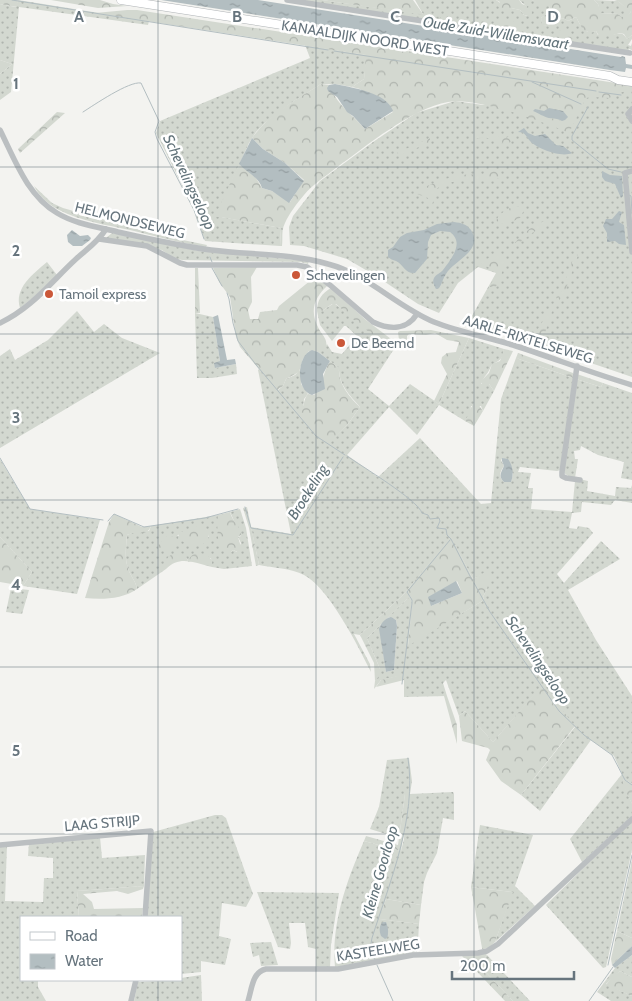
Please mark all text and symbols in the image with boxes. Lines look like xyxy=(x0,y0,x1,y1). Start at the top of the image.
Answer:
text: A xyxy=(74,7,84,26)
text: B xyxy=(232,7,242,26)
text: C xyxy=(390,7,400,26)
text: D xyxy=(547,7,559,26)
water label: Oude Zuid-Willemsvaart xyxy=(422,13,571,54)
street label: KANAALDIJK NOORD WEST xyxy=(280,16,450,60)
text: 1 xyxy=(13,74,19,93)
water label: Schevelingseloop xyxy=(159,132,219,233)
street label: HELMONDSEWEG xyxy=(73,198,187,242)
text: 2 xyxy=(12,241,20,260)
place label: Schevelingen xyxy=(306,266,385,284)
marker: Schevelingen xyxy=(290,269,302,281)
place label: Tamoil express xyxy=(59,285,146,303)
marker: Tamoil express xyxy=(43,288,55,300)
street label: AARLE-RIXTELSEWEG xyxy=(461,311,595,367)
place label: De Beemd xyxy=(351,334,414,352)
marker: De Beemd xyxy=(335,337,347,349)
text: 3 xyxy=(12,408,20,427)
water label: Broekeling xyxy=(284,460,333,523)
text: 4 xyxy=(11,575,21,594)
water label: Schevelingseloop xyxy=(502,612,574,708)
text: 5 xyxy=(12,741,20,760)
street label: LAAG STRIJP xyxy=(63,811,141,835)
water label: Kleine Goorloop xyxy=(358,824,402,920)
legend xyxy=(20,916,182,981)
text: Road xyxy=(65,927,98,945)
street label: KASTEELWEG xyxy=(335,935,421,965)
scale bar xyxy=(452,948,574,980)
text: Water xyxy=(65,952,103,970)
text: 200 m xyxy=(460,957,505,975)

